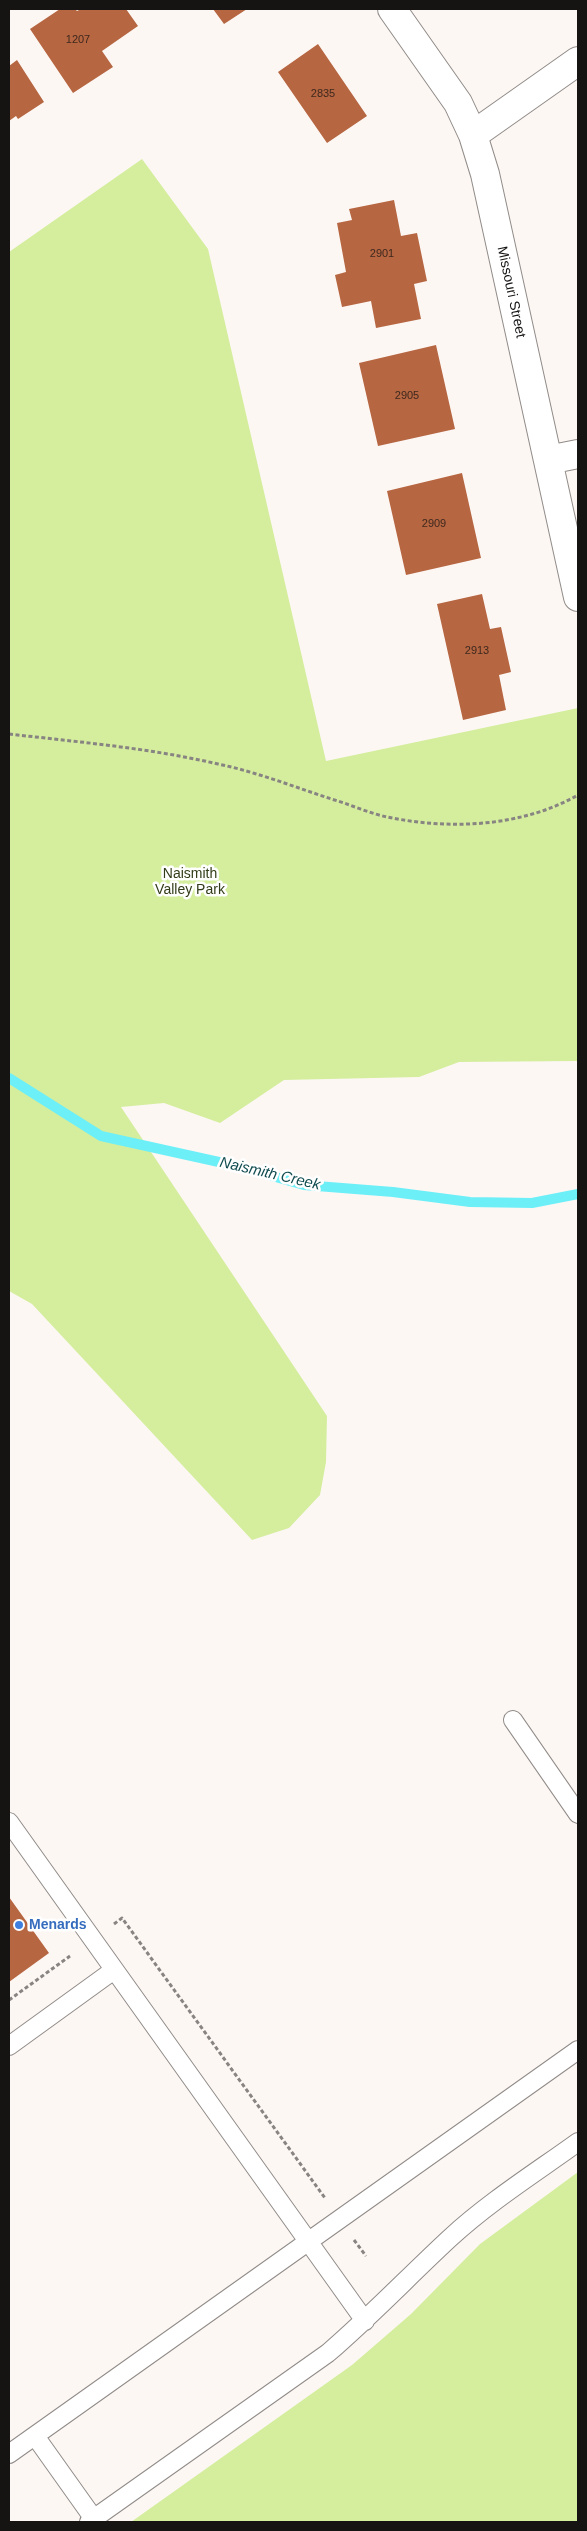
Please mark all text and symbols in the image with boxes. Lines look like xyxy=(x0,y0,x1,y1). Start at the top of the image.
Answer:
house number: 1207 xyxy=(66,33,90,47)
house number: 2835 xyxy=(311,87,335,101)
street label: Missouri Street xyxy=(493,245,529,339)
house number: 2901 xyxy=(370,247,394,261)
house number: 2905 xyxy=(395,389,419,403)
house number: 2909 xyxy=(422,517,446,531)
house number: 2913 xyxy=(465,644,489,658)
park label: Naismith Valley Park xyxy=(155,866,225,899)
water label: Naismith Creek xyxy=(218,1154,322,1194)
place label: Menards xyxy=(29,1917,87,1933)
marker: Menards xyxy=(13,1919,25,1931)

